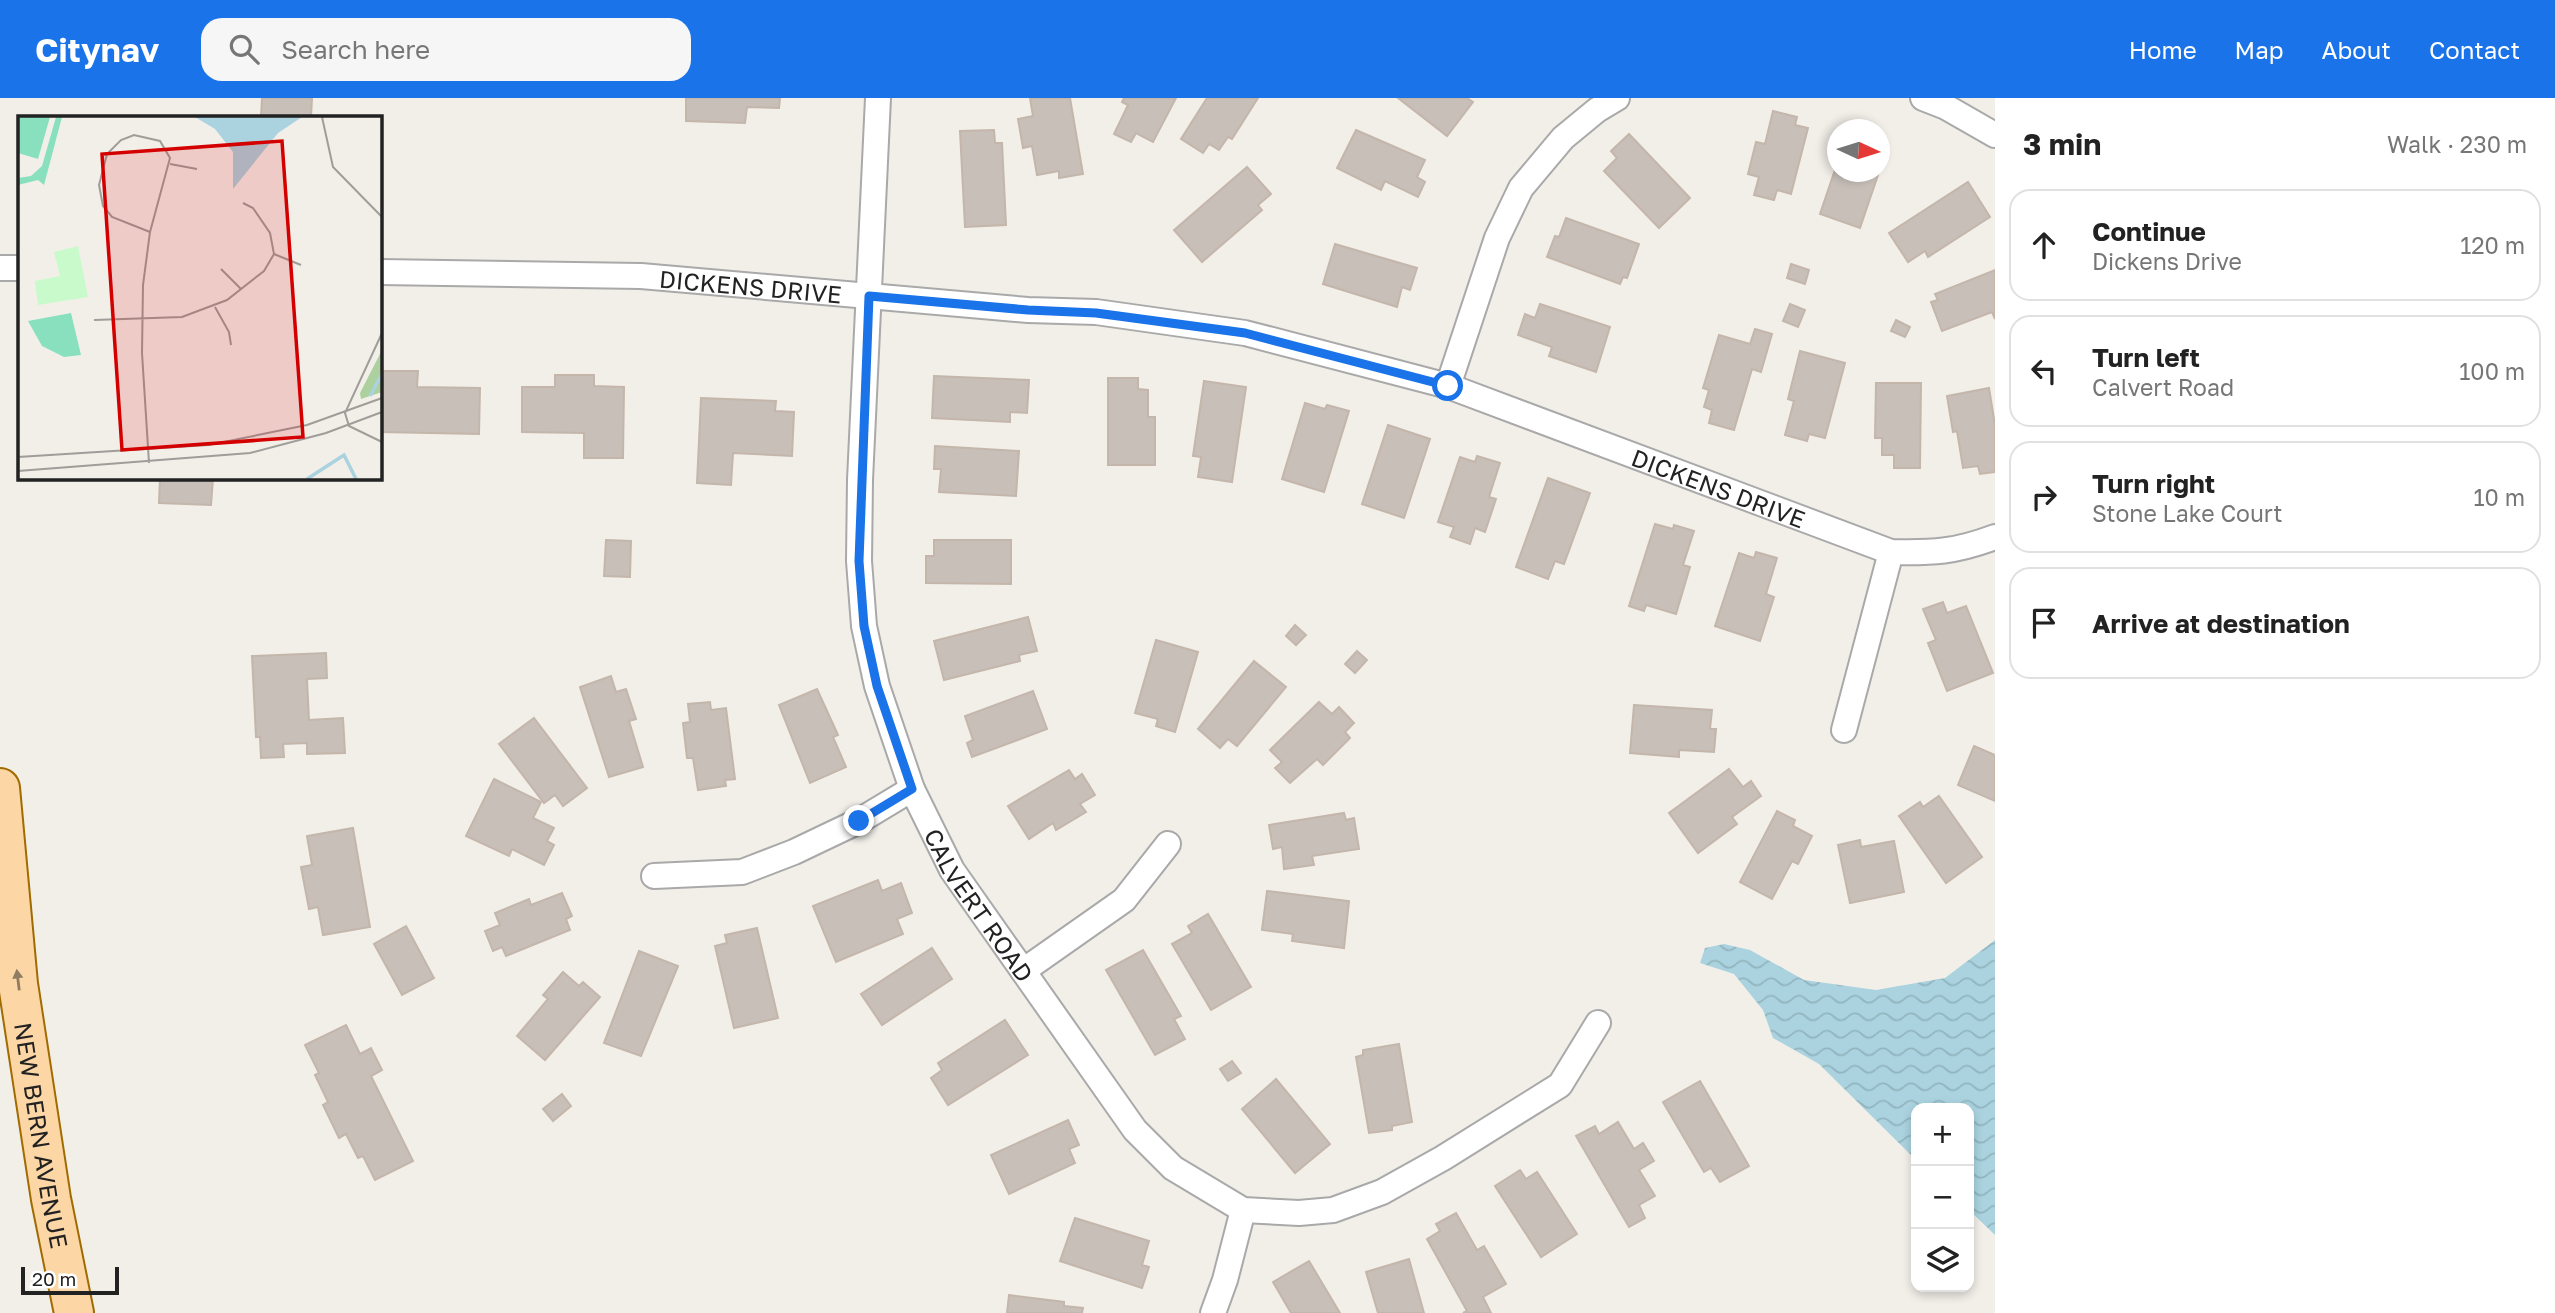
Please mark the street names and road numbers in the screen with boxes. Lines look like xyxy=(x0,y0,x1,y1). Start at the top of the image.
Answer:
street label: DICKENS DRIVE xyxy=(658,263,843,308)
street label: DICKENS DRIVE xyxy=(1628,442,1810,533)
street label: CALVERT ROAD xyxy=(919,823,1040,987)
street label: NEW BERN AVENUE xyxy=(10,1020,75,1251)

